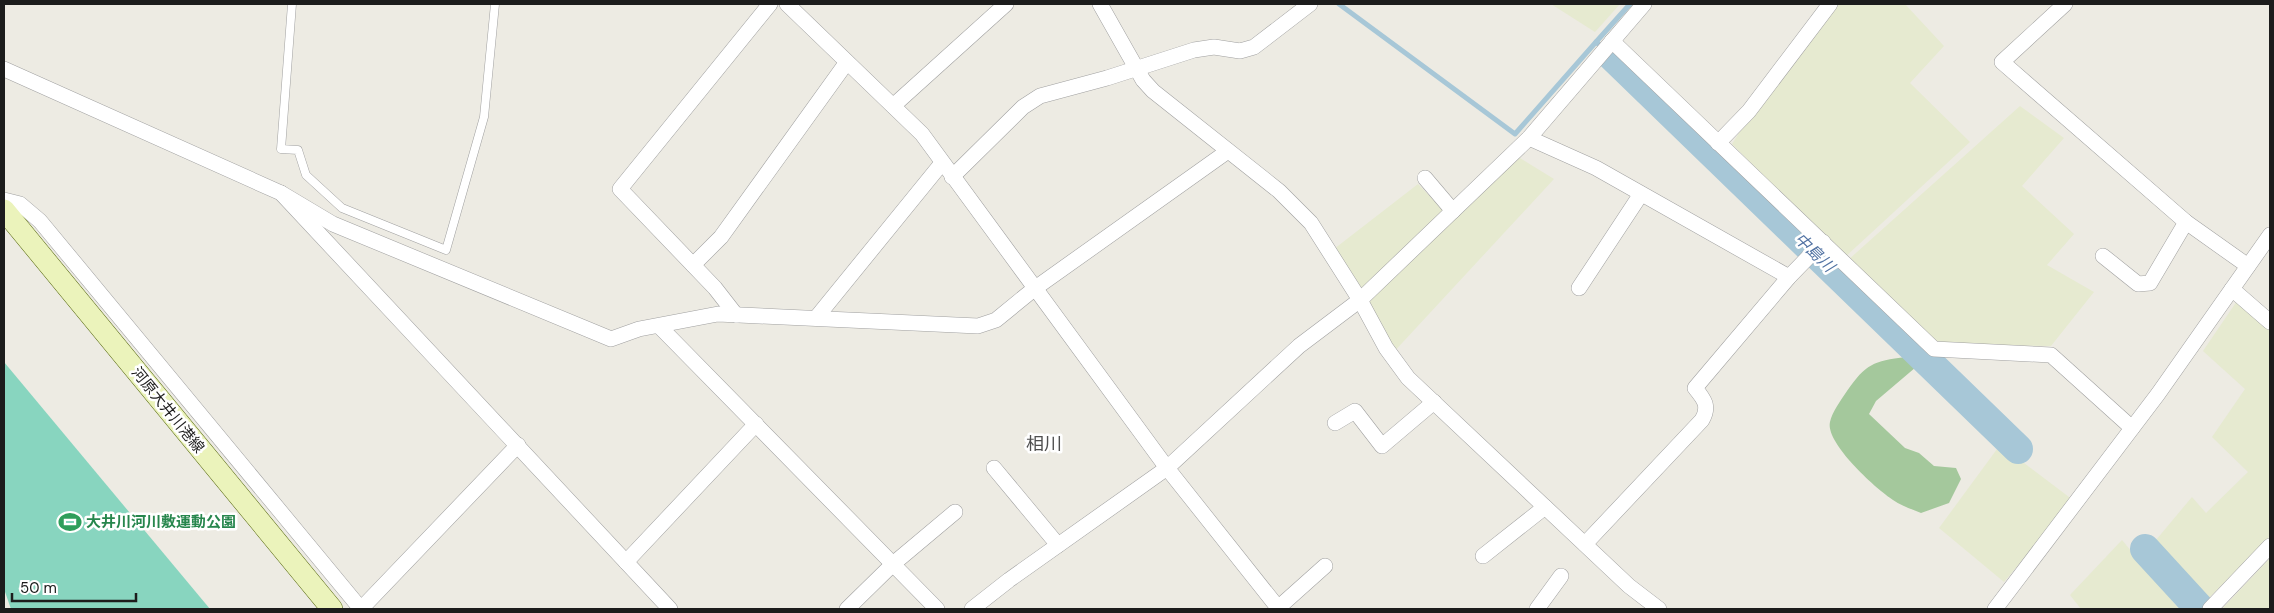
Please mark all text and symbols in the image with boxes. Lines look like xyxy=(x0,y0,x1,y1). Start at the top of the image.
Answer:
water label: 中島川 xyxy=(1790,228,1841,278)
street label: 河原大井川港線 xyxy=(127,363,209,457)
district label: 相川 xyxy=(1026,432,1062,456)
sports icon: 大井川河川敷運動公園 xyxy=(57,509,83,535)
place label: 大井川河川敷運動公園 xyxy=(86,512,236,532)
scale bar xyxy=(12,570,136,602)
text: 50 m xyxy=(20,578,57,598)

